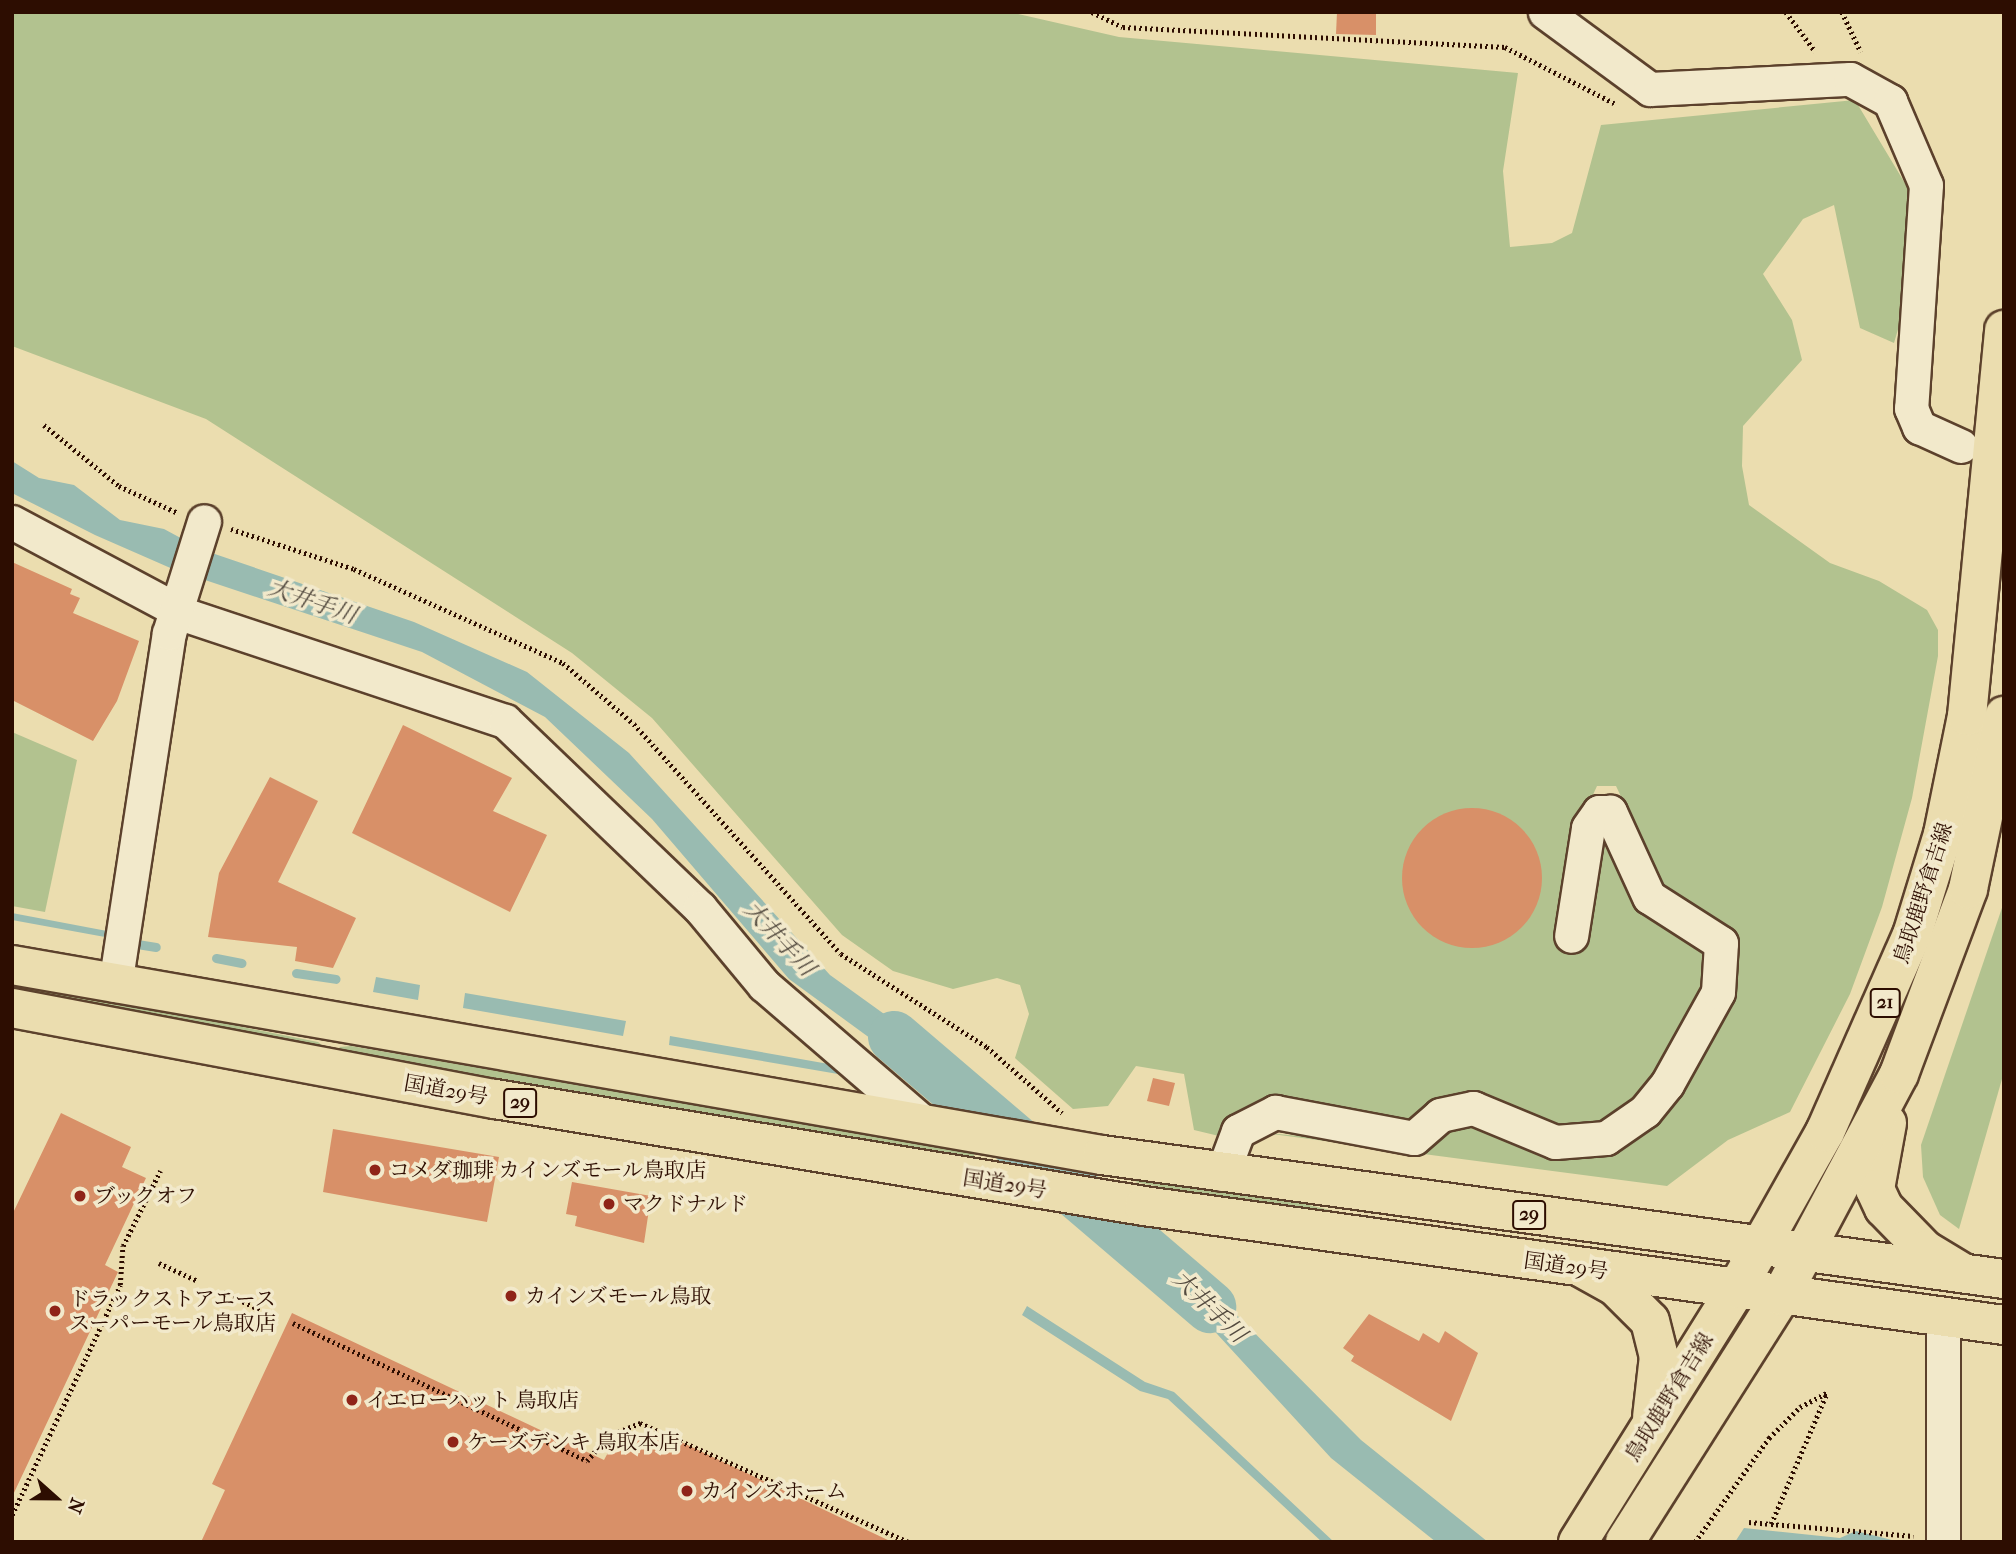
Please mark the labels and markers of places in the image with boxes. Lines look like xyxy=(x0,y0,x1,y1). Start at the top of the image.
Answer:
place label: コメダ珈琲 カインズモール鳥取店 xyxy=(389,1157,708,1183)
marker: コメダ珈琲 カインズモール鳥取店 xyxy=(367,1162,383,1178)
place label: ブックオフ xyxy=(94,1183,199,1209)
marker: ブックオフ xyxy=(72,1188,88,1204)
place label: マクドナルド xyxy=(623,1191,749,1217)
marker: マクドナルド xyxy=(601,1196,617,1212)
place label: カインズモール鳥取 xyxy=(525,1283,713,1309)
place label: ドラックストアエース スーパーモール鳥取店 xyxy=(69,1286,279,1336)
marker: カインズモール鳥取 xyxy=(503,1288,519,1304)
marker: ドラックストアエース スーパーモール鳥取店 xyxy=(47,1303,63,1319)
place label: イエローハット 鳥取店 xyxy=(366,1387,581,1413)
marker: イエローハット 鳥取店 xyxy=(344,1392,360,1408)
place label: ケーズデンキ 鳥取本店 xyxy=(467,1429,682,1455)
marker: ケーズデンキ 鳥取本店 xyxy=(445,1434,461,1450)
place label: カインズホーム xyxy=(701,1478,848,1504)
marker: カインズホーム xyxy=(679,1483,695,1499)

